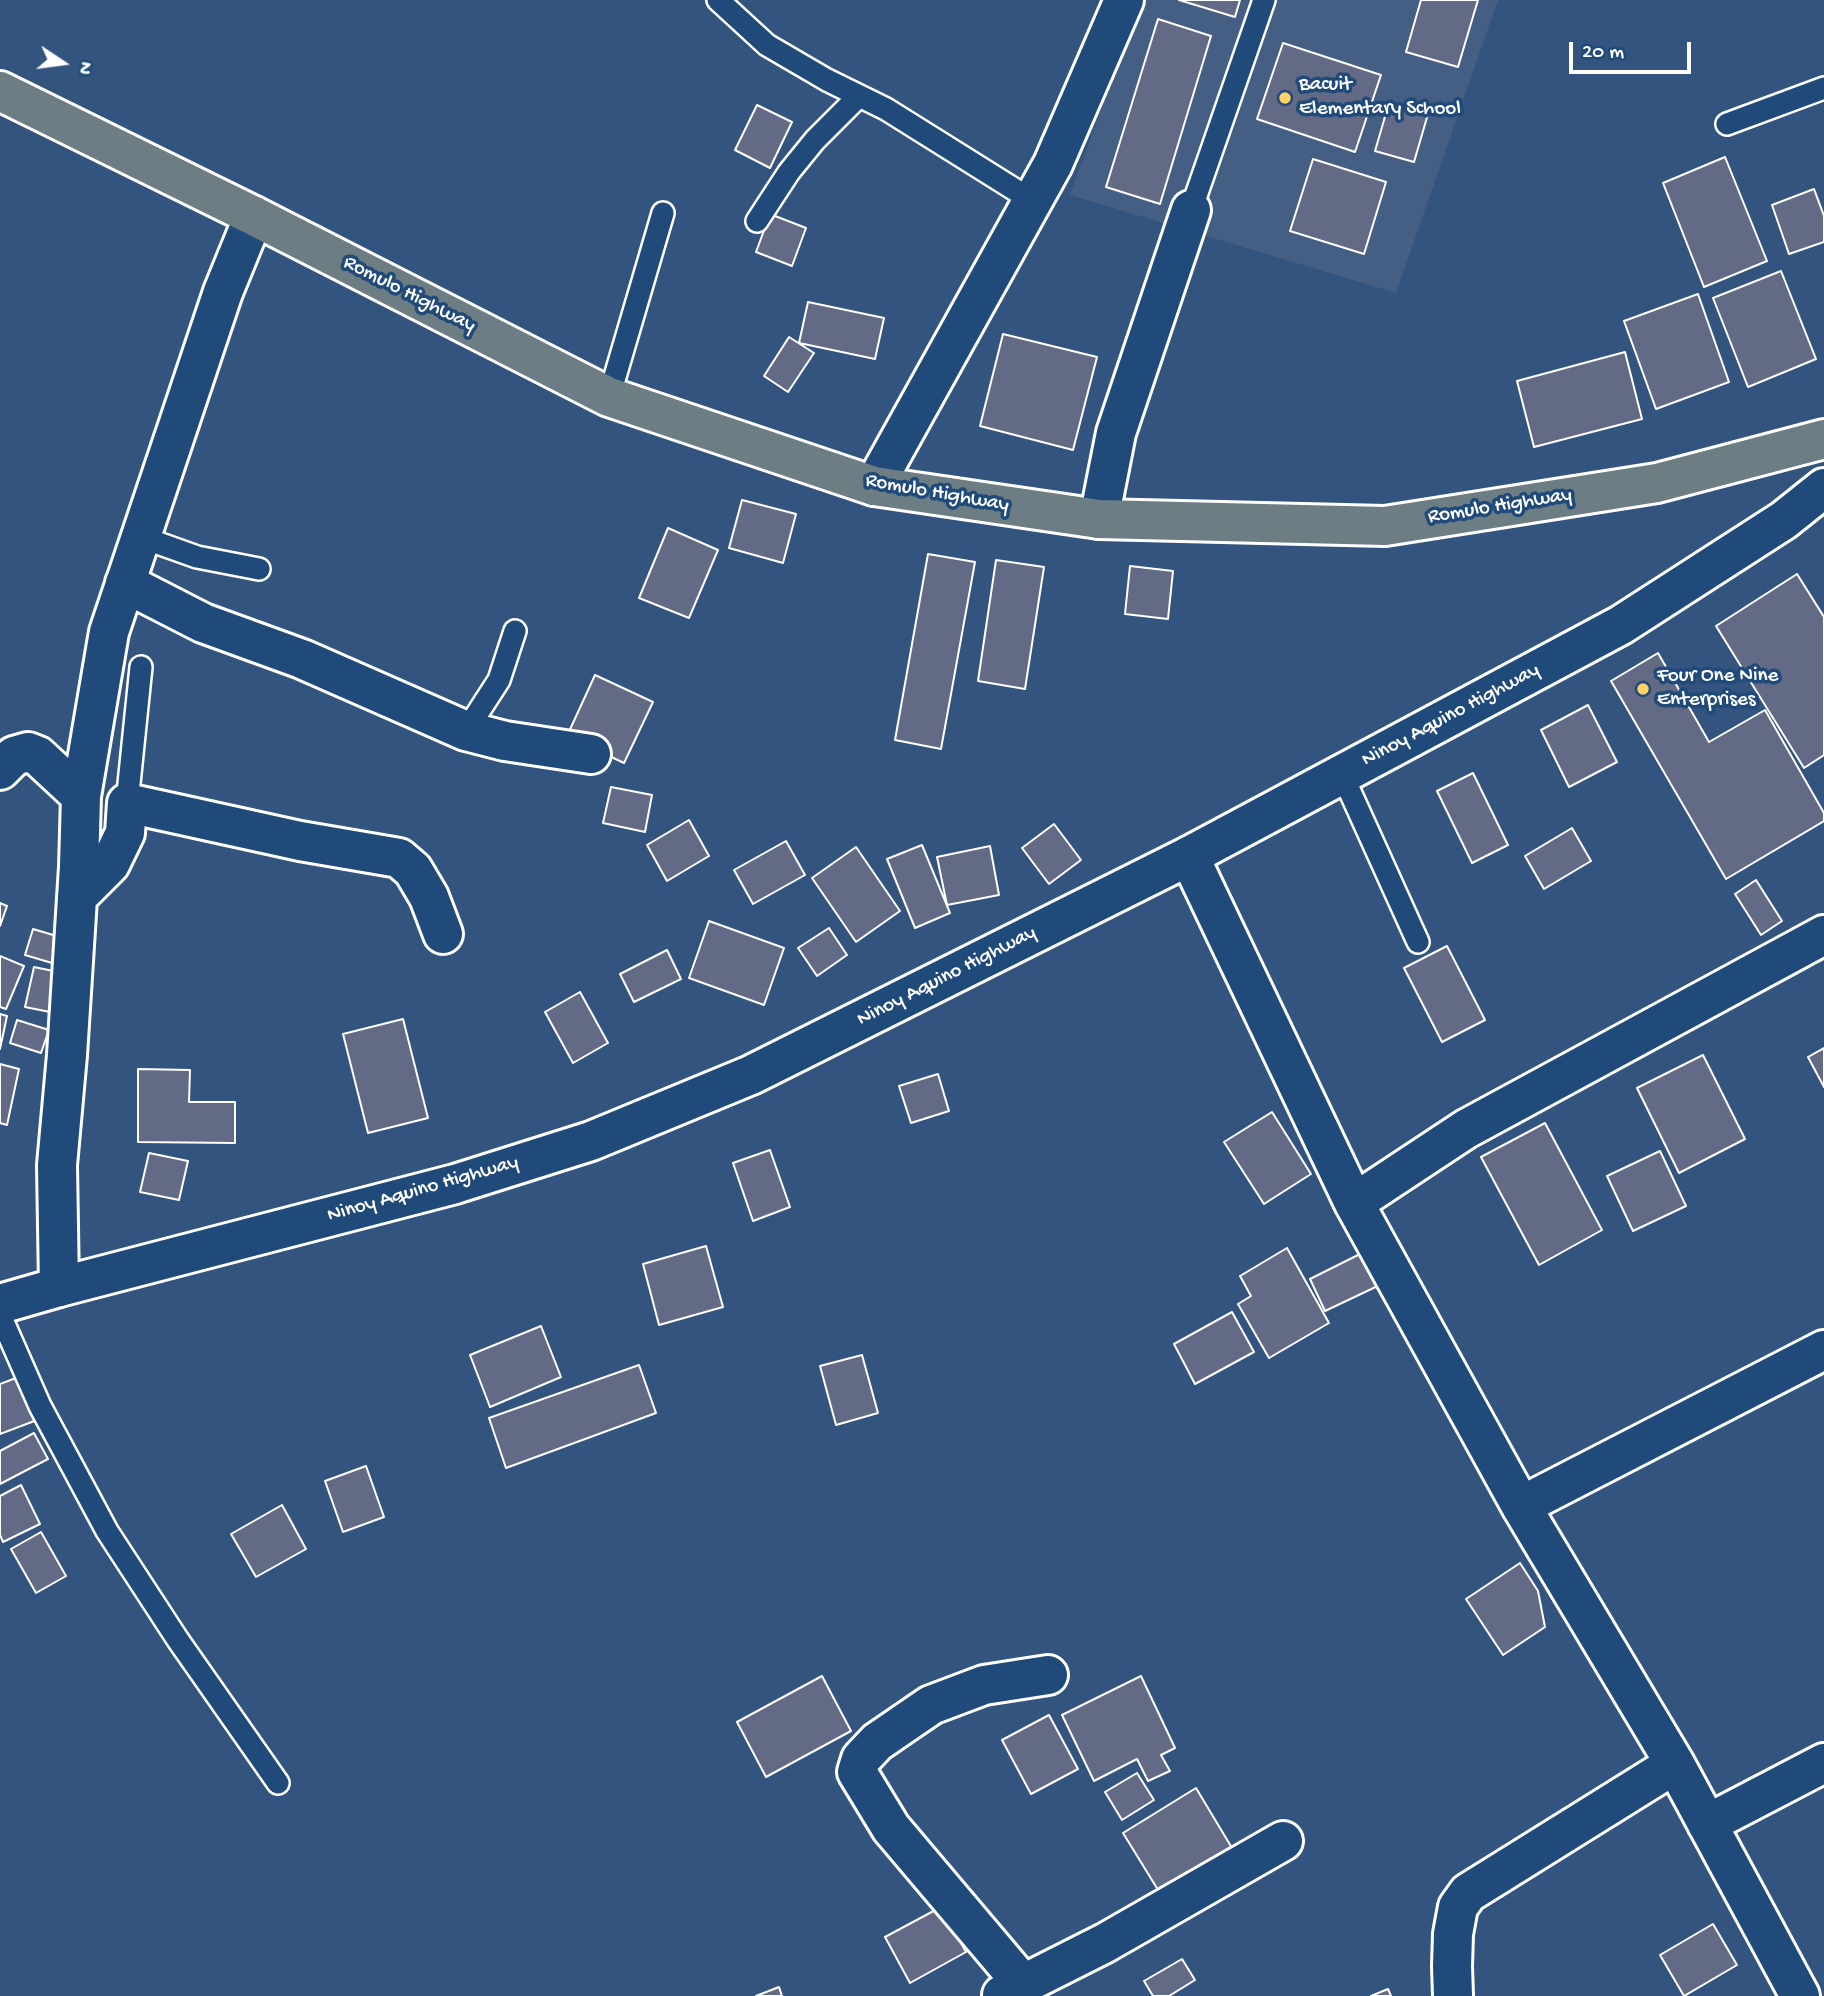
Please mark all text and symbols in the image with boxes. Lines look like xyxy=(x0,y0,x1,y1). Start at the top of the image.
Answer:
north arrow xyxy=(28,28,98,98)
scale bar xyxy=(1572,28,1694,72)
text: 20 m xyxy=(1582,41,1624,66)
text: N xyxy=(71,59,97,76)
place label: Bacuit Elementary School xyxy=(1299,73,1461,123)
marker: Bacuit Elementary School xyxy=(1277,90,1293,106)
street label: Romulo Highway xyxy=(339,251,479,339)
street label: Romulo Highway xyxy=(863,469,1011,519)
street label: Romulo Highway xyxy=(1426,483,1574,531)
street label: Ninoy Aquino Highway xyxy=(1358,658,1544,774)
place label: Four One Nine Enterprises xyxy=(1657,664,1778,714)
marker: Four One Nine Enterprises xyxy=(1635,681,1651,697)
street label: Ninoy Aquino Highway xyxy=(853,921,1041,1033)
street label: Ninoy Aquino Highway xyxy=(325,1151,521,1229)

